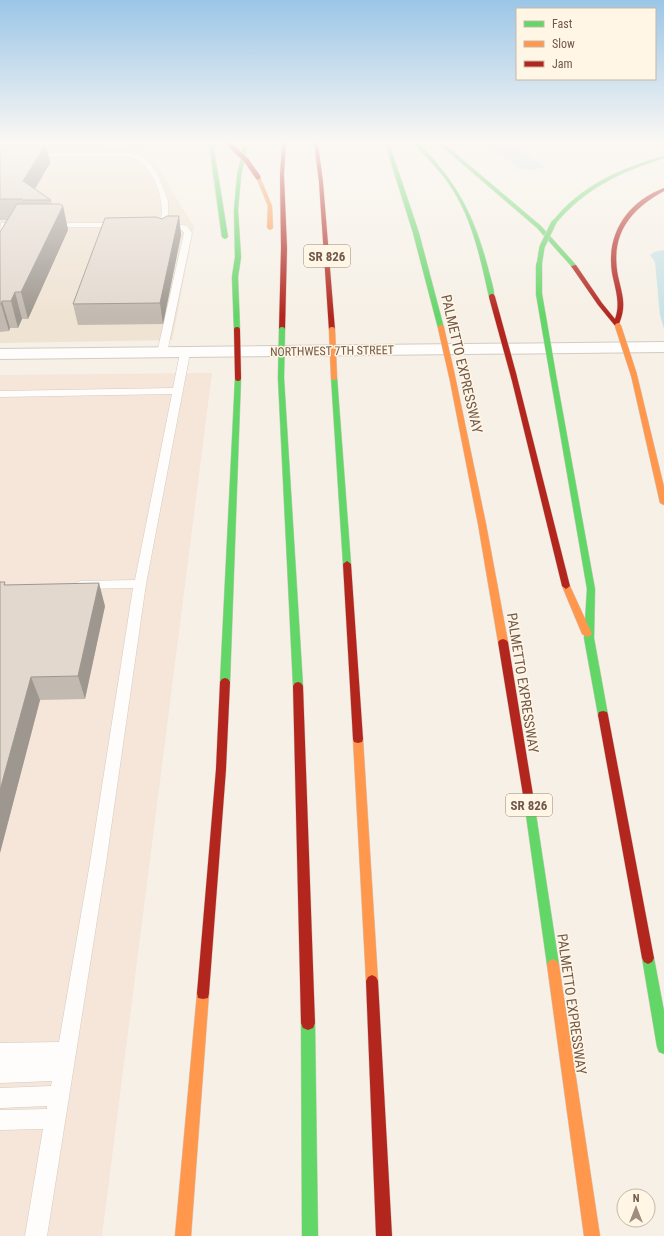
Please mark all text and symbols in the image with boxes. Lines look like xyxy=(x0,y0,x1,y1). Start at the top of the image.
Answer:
legend xyxy=(516,8,656,80)
text: Fast xyxy=(552,17,573,31)
text: Slow xyxy=(552,37,575,51)
text: Jam xyxy=(552,57,573,71)
road number: SR 826 xyxy=(304,245,350,267)
street label: PALMETTO EXPRESSWAY xyxy=(438,293,486,436)
street label: NORTHWEST 7TH STREET xyxy=(270,343,394,359)
street label: PALMETTO EXPRESSWAY xyxy=(504,612,542,755)
road number: SR 826 xyxy=(506,794,552,816)
street label: PALMETTO EXPRESSWAY xyxy=(554,933,590,1076)
north arrow xyxy=(616,1188,656,1228)
text: N xyxy=(633,1192,640,1205)

